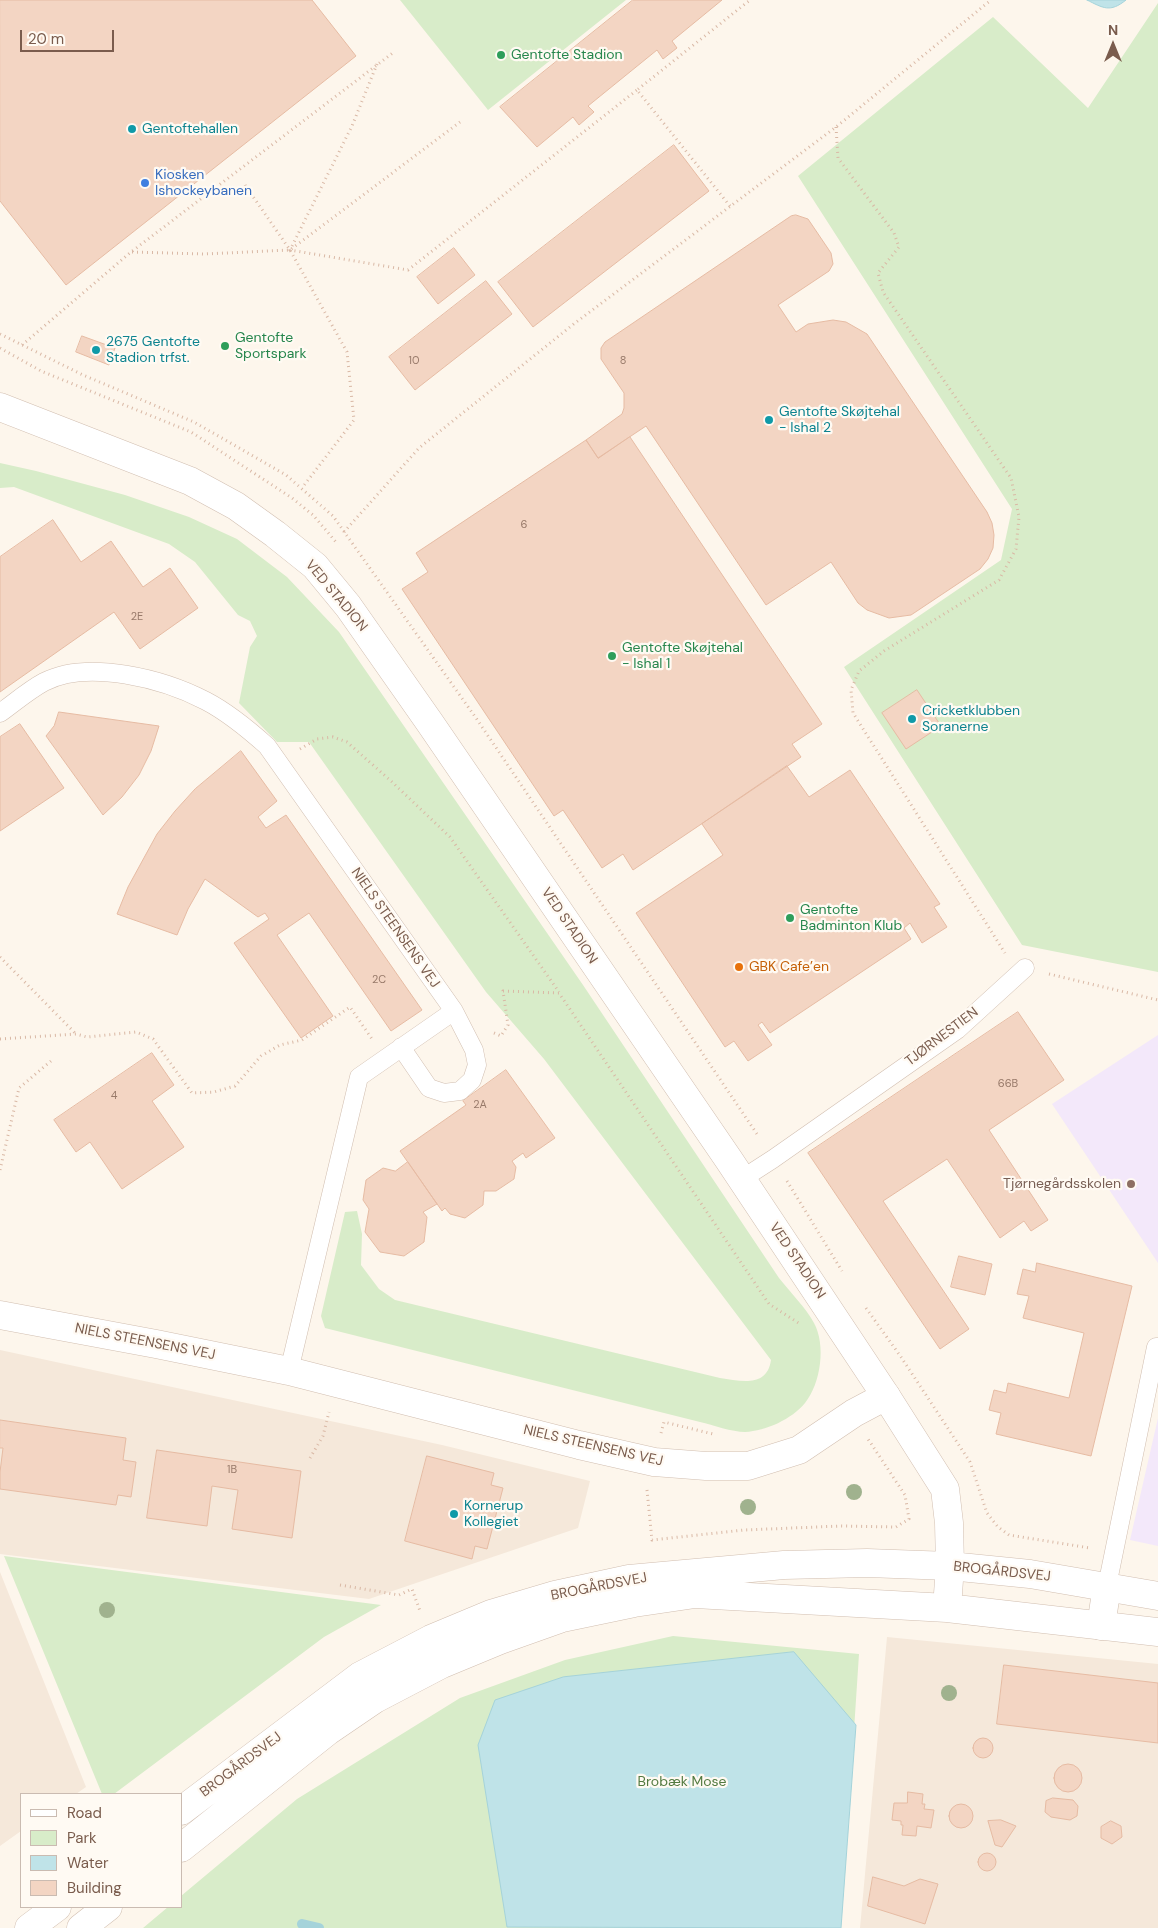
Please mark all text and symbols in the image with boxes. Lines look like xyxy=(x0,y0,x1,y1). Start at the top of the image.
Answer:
scale bar xyxy=(22,20,116,52)
north arrow xyxy=(1088,20,1138,70)
text: N xyxy=(1108,21,1118,39)
text: 20 m xyxy=(28,29,64,49)
place label: Gentofte Stadion xyxy=(511,47,623,63)
marker: Gentofte Stadion xyxy=(495,49,507,61)
place label: Gentoftehallen xyxy=(142,121,238,137)
marker: Gentoftehallen xyxy=(126,123,138,135)
place label: Kiosken Ishockeybanen xyxy=(155,167,252,200)
marker: Kiosken Ishockeybanen xyxy=(139,177,151,189)
place label: Gentofte Sportspark xyxy=(235,330,306,362)
place label: 2675 Gentofte Stadion trfst. xyxy=(106,334,200,367)
marker: Gentofte Sportspark xyxy=(219,340,231,352)
marker: 2675 Gentofte Stadion trfst. xyxy=(90,344,102,356)
house number: 10 xyxy=(409,354,419,368)
house number: 8 xyxy=(620,354,626,368)
place label: Gentofte Skøjtehal - Ishal 2 xyxy=(779,404,900,437)
marker: Gentofte Skøjtehal - Ishal 2 xyxy=(763,414,775,426)
house number: 6 xyxy=(521,518,527,532)
street label: VED STADION xyxy=(301,557,371,635)
house number: 2E xyxy=(131,610,143,624)
place label: Gentofte Skøjtehal - Ishal 1 xyxy=(622,640,743,672)
marker: Gentofte Skøjtehal - Ishal 1 xyxy=(606,650,618,662)
place label: Cricketklubben Soranerne xyxy=(922,703,1020,736)
marker: Cricketklubben Soranerne xyxy=(906,713,918,725)
street label: NIELS STEENSENS VEJ xyxy=(347,865,443,991)
street label: VED STADION xyxy=(537,885,601,967)
place label: Gentofte Badminton Klub xyxy=(800,902,902,934)
marker: Gentofte Badminton Klub xyxy=(784,912,796,924)
place label: GBK Cafe’en xyxy=(749,959,829,975)
marker: GBK Cafe’en xyxy=(733,961,745,973)
house number: 2C xyxy=(372,973,386,987)
street label: TJØRNESTIEN xyxy=(902,1004,982,1070)
house number: 66B xyxy=(998,1077,1018,1091)
house number: 4 xyxy=(111,1089,117,1103)
house number: 2A xyxy=(473,1098,487,1112)
place label: Tjørnegårdsskolen xyxy=(1003,1176,1121,1192)
marker: Tjørnegårdsskolen xyxy=(1125,1178,1137,1190)
street label: VED STADION xyxy=(765,1220,829,1302)
street label: NIELS STEENSENS VEJ xyxy=(73,1320,217,1364)
street label: NIELS STEENSENS VEJ xyxy=(522,1422,664,1470)
house number: 1B xyxy=(227,1463,237,1477)
place label: Kornerup Kollegiet xyxy=(464,1498,523,1530)
marker: Kornerup Kollegiet xyxy=(448,1508,460,1520)
street label: BROGÅRDSVEJ xyxy=(953,1559,1051,1585)
street label: BROGÅRDSVEJ xyxy=(550,1569,648,1605)
street label: BROGÅRDSVEJ xyxy=(197,1729,285,1801)
park label: Brobæk Mose xyxy=(637,1774,727,1790)
legend xyxy=(20,1793,182,1908)
text: Road xyxy=(67,1803,102,1823)
text: Park xyxy=(67,1828,97,1848)
text: Water xyxy=(67,1853,108,1873)
text: Building xyxy=(67,1878,122,1898)

